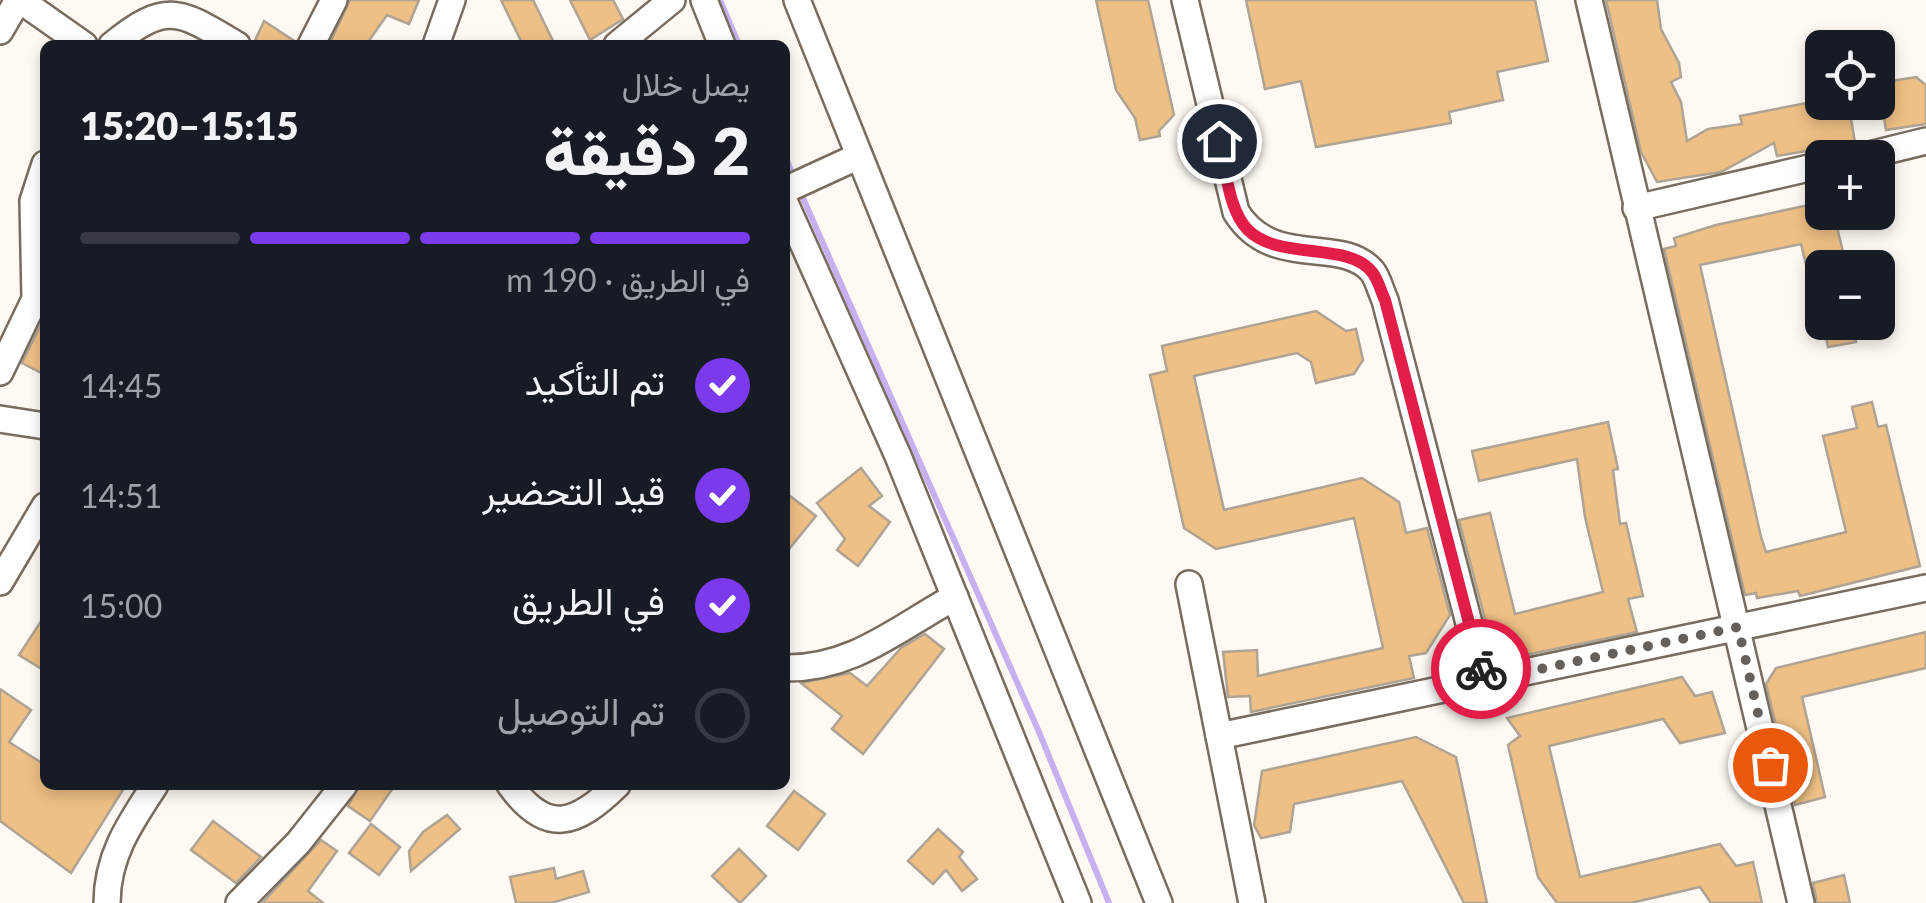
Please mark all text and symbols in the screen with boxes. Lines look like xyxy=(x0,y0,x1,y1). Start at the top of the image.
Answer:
map controls xyxy=(1805,30,1895,340)
button: locate xyxy=(1805,30,1895,120)
text: يصل خلال xyxy=(622,64,750,103)
pin xyxy=(1177,99,1262,184)
text: 15:15–15:20 xyxy=(80,102,299,148)
text: 2 دقيقة xyxy=(543,111,750,189)
icon: home xyxy=(1192,114,1247,169)
button: + xyxy=(1805,140,1895,230)
button: − xyxy=(1805,250,1895,340)
text: في الطريق · 190 m xyxy=(506,260,750,299)
text: تم التأكيد xyxy=(524,357,665,403)
icon: check xyxy=(695,358,750,413)
text: 14:45 xyxy=(80,366,162,405)
text: قيد التحضير xyxy=(482,467,665,513)
icon: check xyxy=(695,468,750,523)
text: 14:51 xyxy=(80,476,162,515)
text: في الطريق xyxy=(512,577,665,623)
icon: check xyxy=(695,578,750,633)
text: 15:00 xyxy=(80,586,162,625)
courier xyxy=(1431,619,1531,719)
icon: bike xyxy=(1454,642,1509,697)
text: تم التوصيل xyxy=(497,687,665,733)
pin xyxy=(1728,723,1813,808)
icon: bag xyxy=(1743,738,1798,793)

